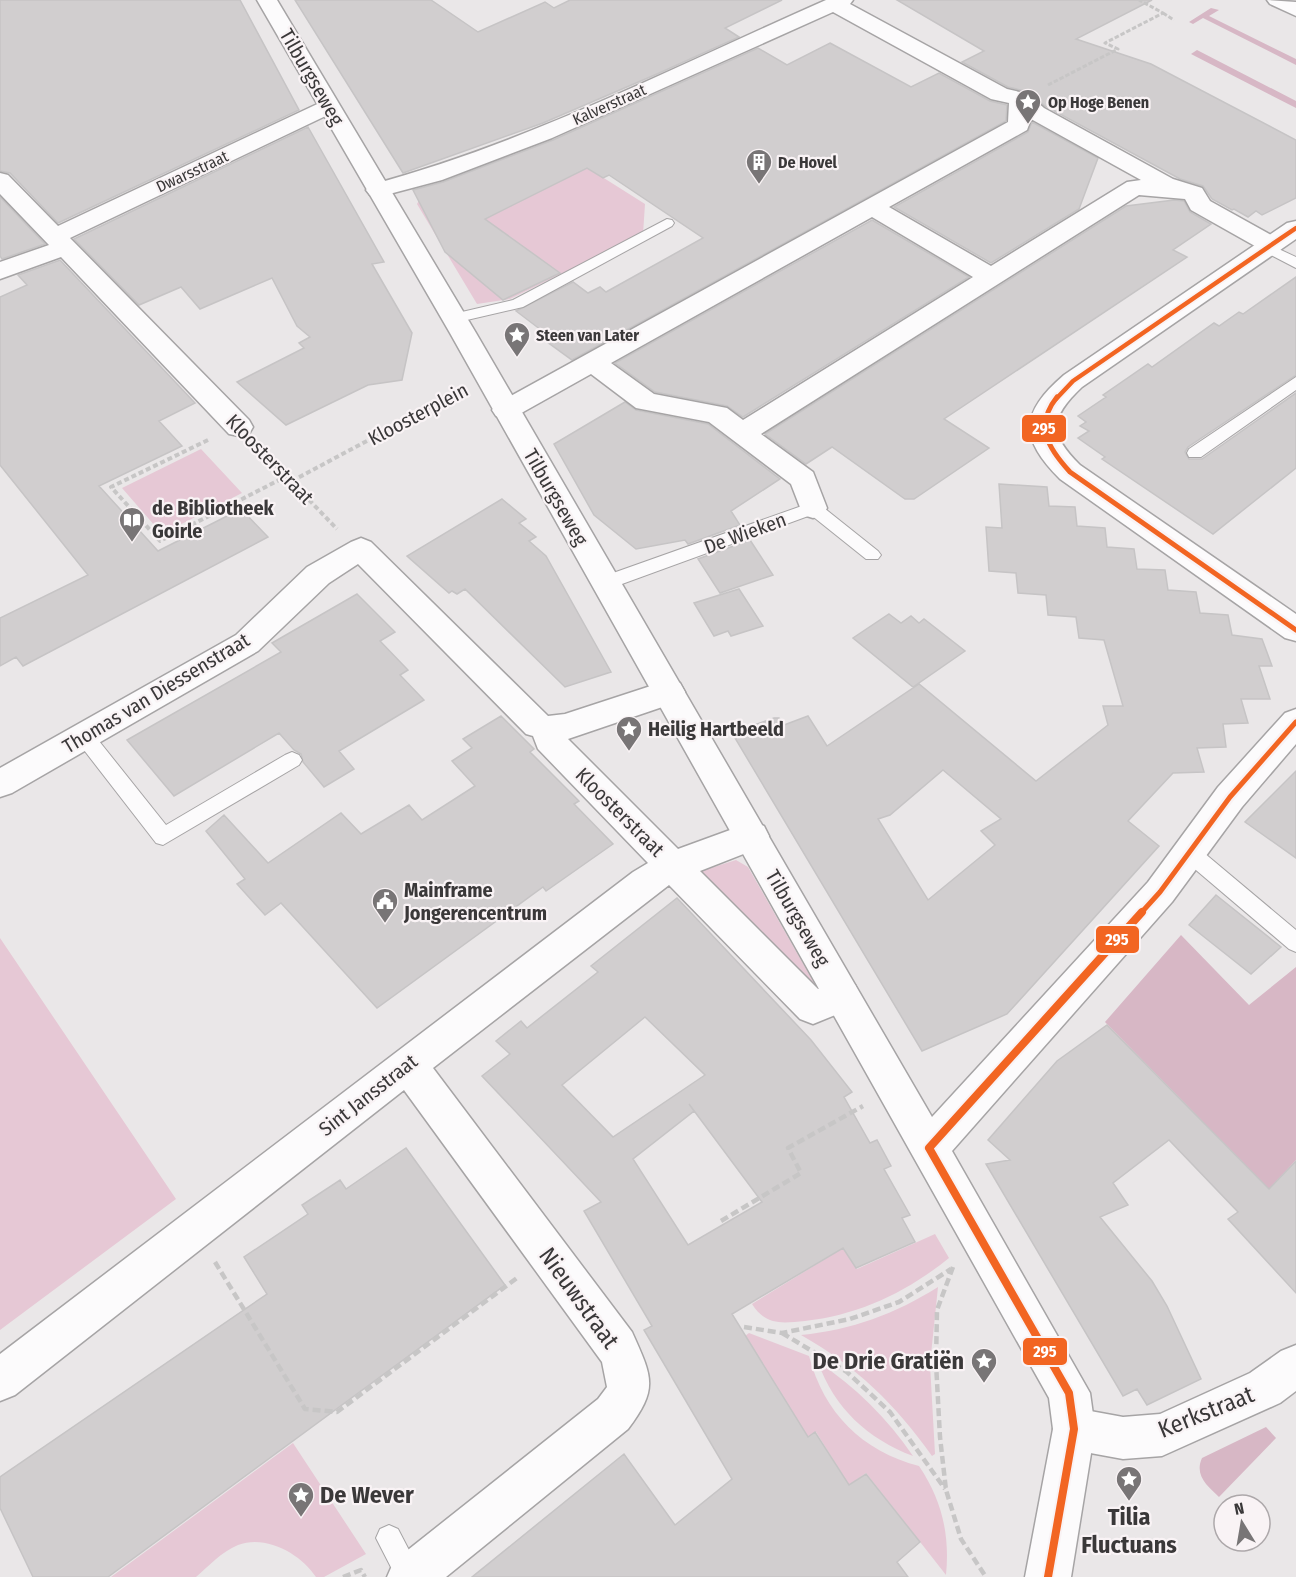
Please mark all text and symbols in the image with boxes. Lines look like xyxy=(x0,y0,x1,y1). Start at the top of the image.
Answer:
street label: Tilburgseweg xyxy=(275,24,350,130)
street label: Kalverstraat xyxy=(570,80,650,129)
place icon: Op Hoge Benen xyxy=(1013,87,1043,125)
place label: Op Hoge Benen xyxy=(1048,93,1149,112)
street label: Dwarsstraat xyxy=(153,146,232,196)
building icon: De Hovel xyxy=(744,147,774,185)
place label: De Hovel xyxy=(778,153,838,172)
place icon: Steen van Later xyxy=(502,320,532,358)
place label: Steen van Later xyxy=(536,326,639,345)
street label: Kloosterplein xyxy=(364,378,472,450)
street label: Kloosterstraat xyxy=(221,409,319,509)
line badge: 295 xyxy=(1021,414,1067,443)
text: 295 xyxy=(1031,419,1056,438)
street label: Tilburgseweg xyxy=(519,444,594,550)
place label: de Bibliotheek Goirle xyxy=(152,496,275,543)
library icon: de Bibliotheek Goirle xyxy=(117,505,147,543)
street label: De Wieken xyxy=(701,507,789,559)
street label: Thomas van Diessenstraat xyxy=(58,627,254,758)
place icon: Heilig Hartbeeld xyxy=(614,714,644,752)
place label: Heilig Hartbeeld xyxy=(648,717,784,741)
street label: Kloosterstraat xyxy=(571,763,670,862)
street label: Tilburgseweg xyxy=(761,865,836,971)
place label: Mainframe Jongerencentrum xyxy=(403,878,547,925)
public building icon: Mainframe Jongerencentrum xyxy=(370,886,400,924)
line badge: 295 xyxy=(1095,925,1140,954)
text: 295 xyxy=(1104,930,1129,949)
street label: Sint Jansstraat xyxy=(314,1049,422,1141)
street label: Nieuwstraat xyxy=(533,1242,625,1354)
line badge: 295 xyxy=(1022,1337,1068,1366)
text: 295 xyxy=(1032,1342,1057,1361)
place icon: De Drie Gratiën xyxy=(969,1346,999,1384)
place label: De Drie Gratiën xyxy=(813,1347,964,1375)
street label: Kerkstraat xyxy=(1154,1380,1258,1444)
place icon: Tilia Fluctuans xyxy=(1114,1464,1144,1502)
place icon: De Wever xyxy=(286,1480,316,1518)
place label: De Wever xyxy=(320,1481,414,1509)
north arrow xyxy=(1212,1493,1272,1553)
text: N xyxy=(1233,1499,1246,1519)
place label: Tilia Fluctuans xyxy=(1081,1503,1177,1559)

